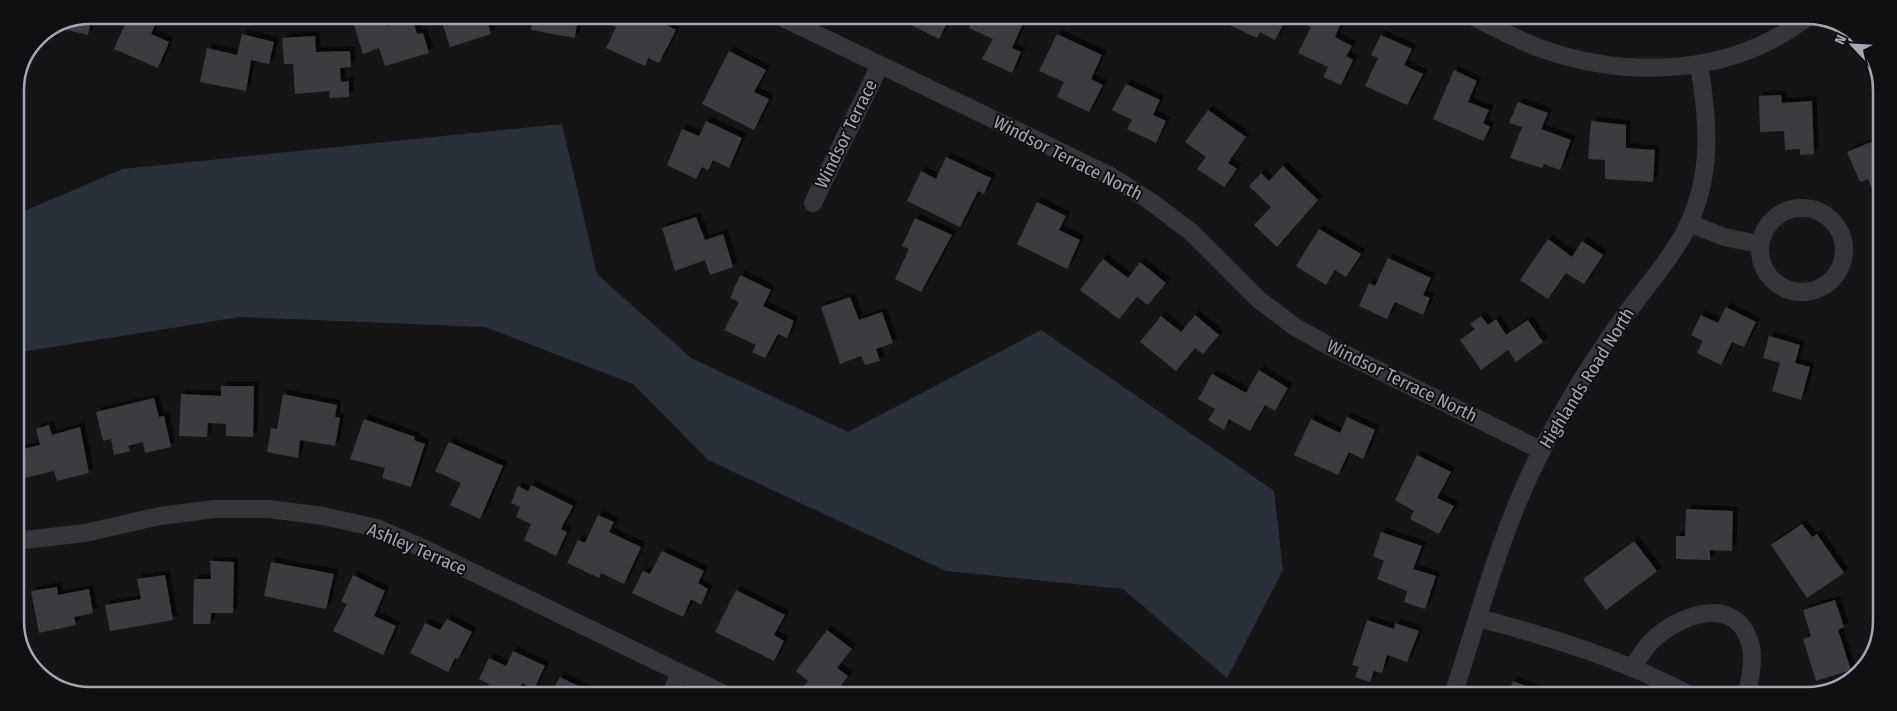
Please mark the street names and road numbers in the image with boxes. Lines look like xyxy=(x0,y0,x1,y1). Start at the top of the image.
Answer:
street label: Windsor Terrace xyxy=(810,76,882,192)
street label: Windsor Terrace North xyxy=(990,111,1146,205)
street label: Highlands Road North xyxy=(1535,304,1639,452)
street label: Windsor Terrace North xyxy=(1323,335,1481,427)
street label: Ashley Terrace xyxy=(364,518,470,580)

